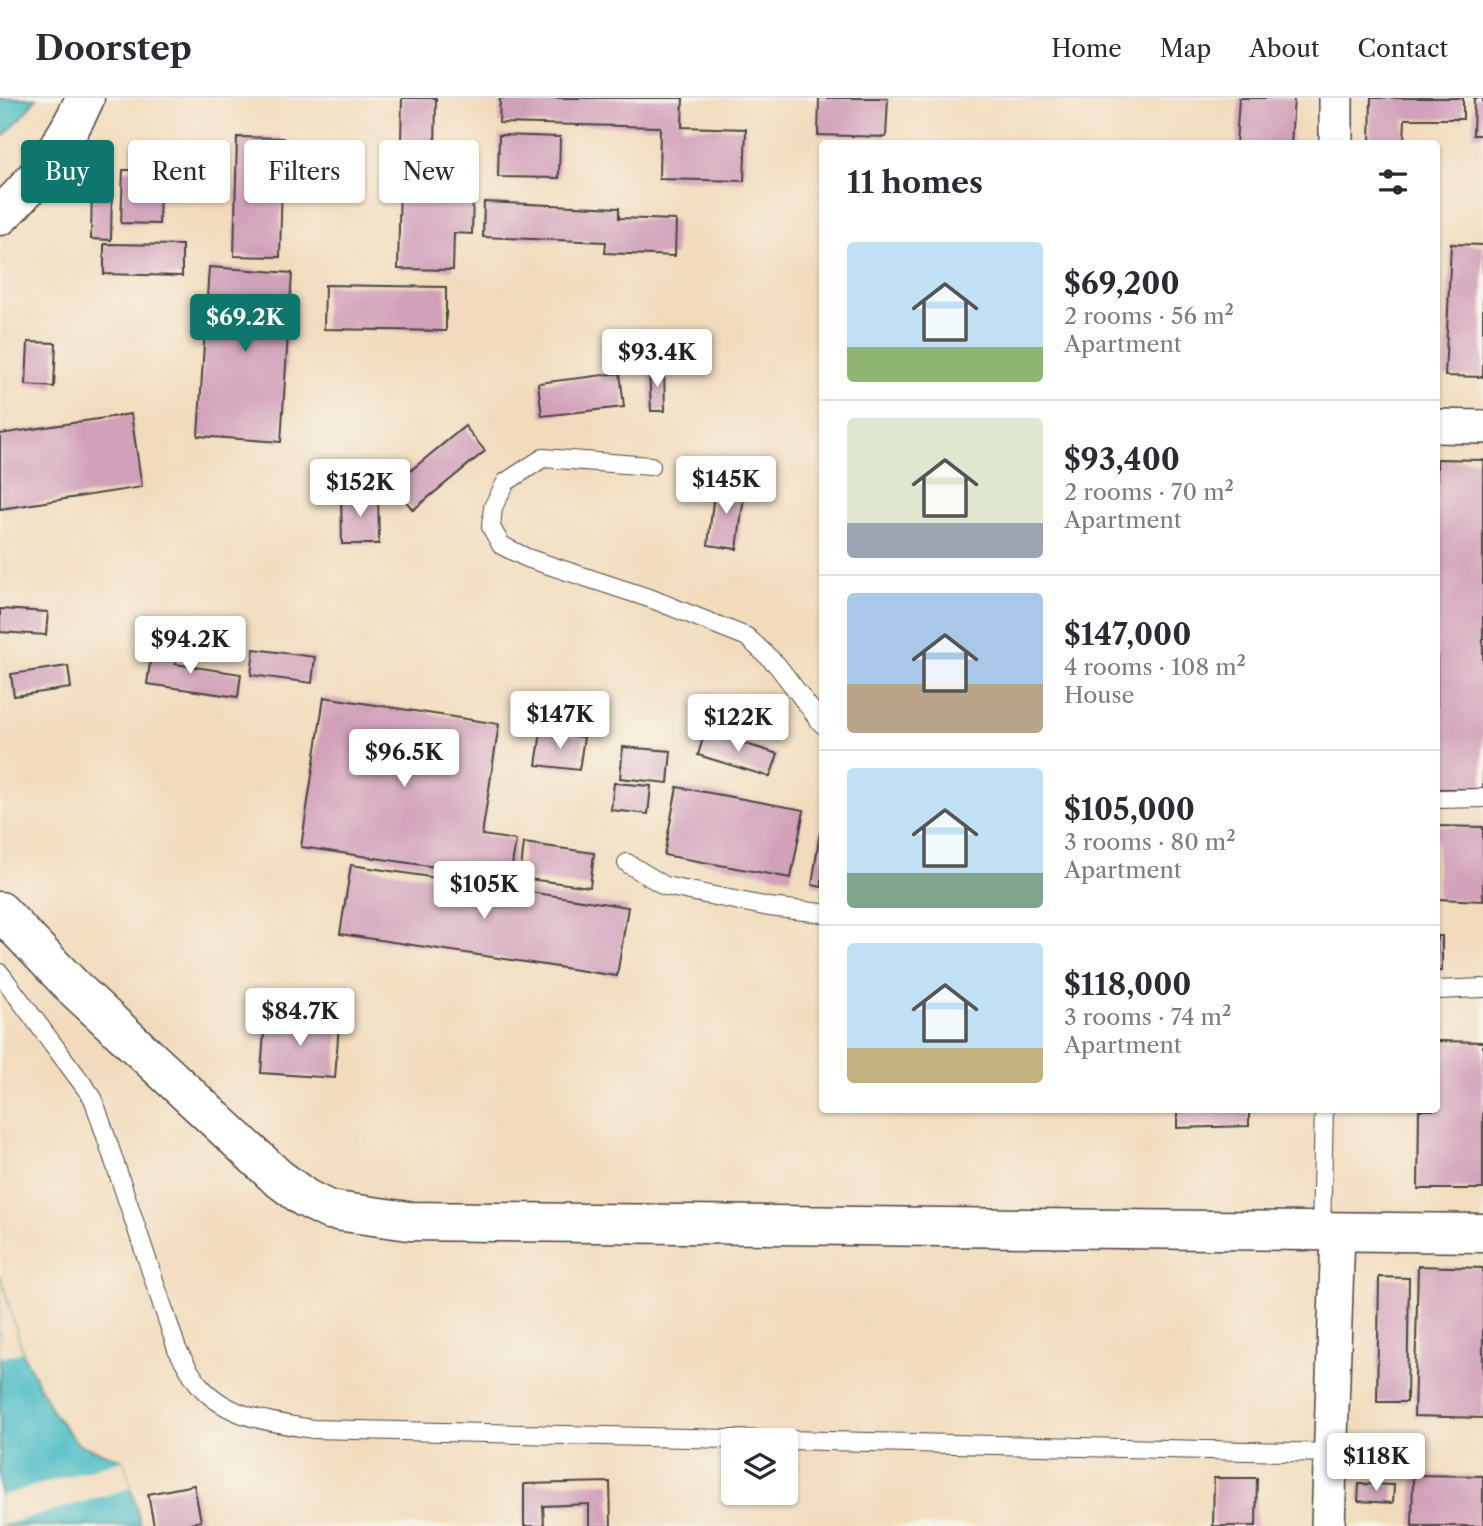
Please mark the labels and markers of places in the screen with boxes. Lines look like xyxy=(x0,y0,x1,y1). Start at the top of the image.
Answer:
pin: $69.2K xyxy=(188,294,302,354)
pin: $93.4K xyxy=(600,330,714,389)
pin: $145K xyxy=(677,456,775,516)
pin: $152K xyxy=(311,460,409,519)
pin: $94.2K xyxy=(133,616,247,676)
pin: $147K xyxy=(511,692,609,751)
pin: $122K xyxy=(689,694,787,754)
pin: $96.5K xyxy=(347,730,461,789)
pin: $105K xyxy=(435,862,533,921)
pin: $84.7K xyxy=(243,988,357,1048)
pin: $118K xyxy=(1327,1434,1425,1493)

